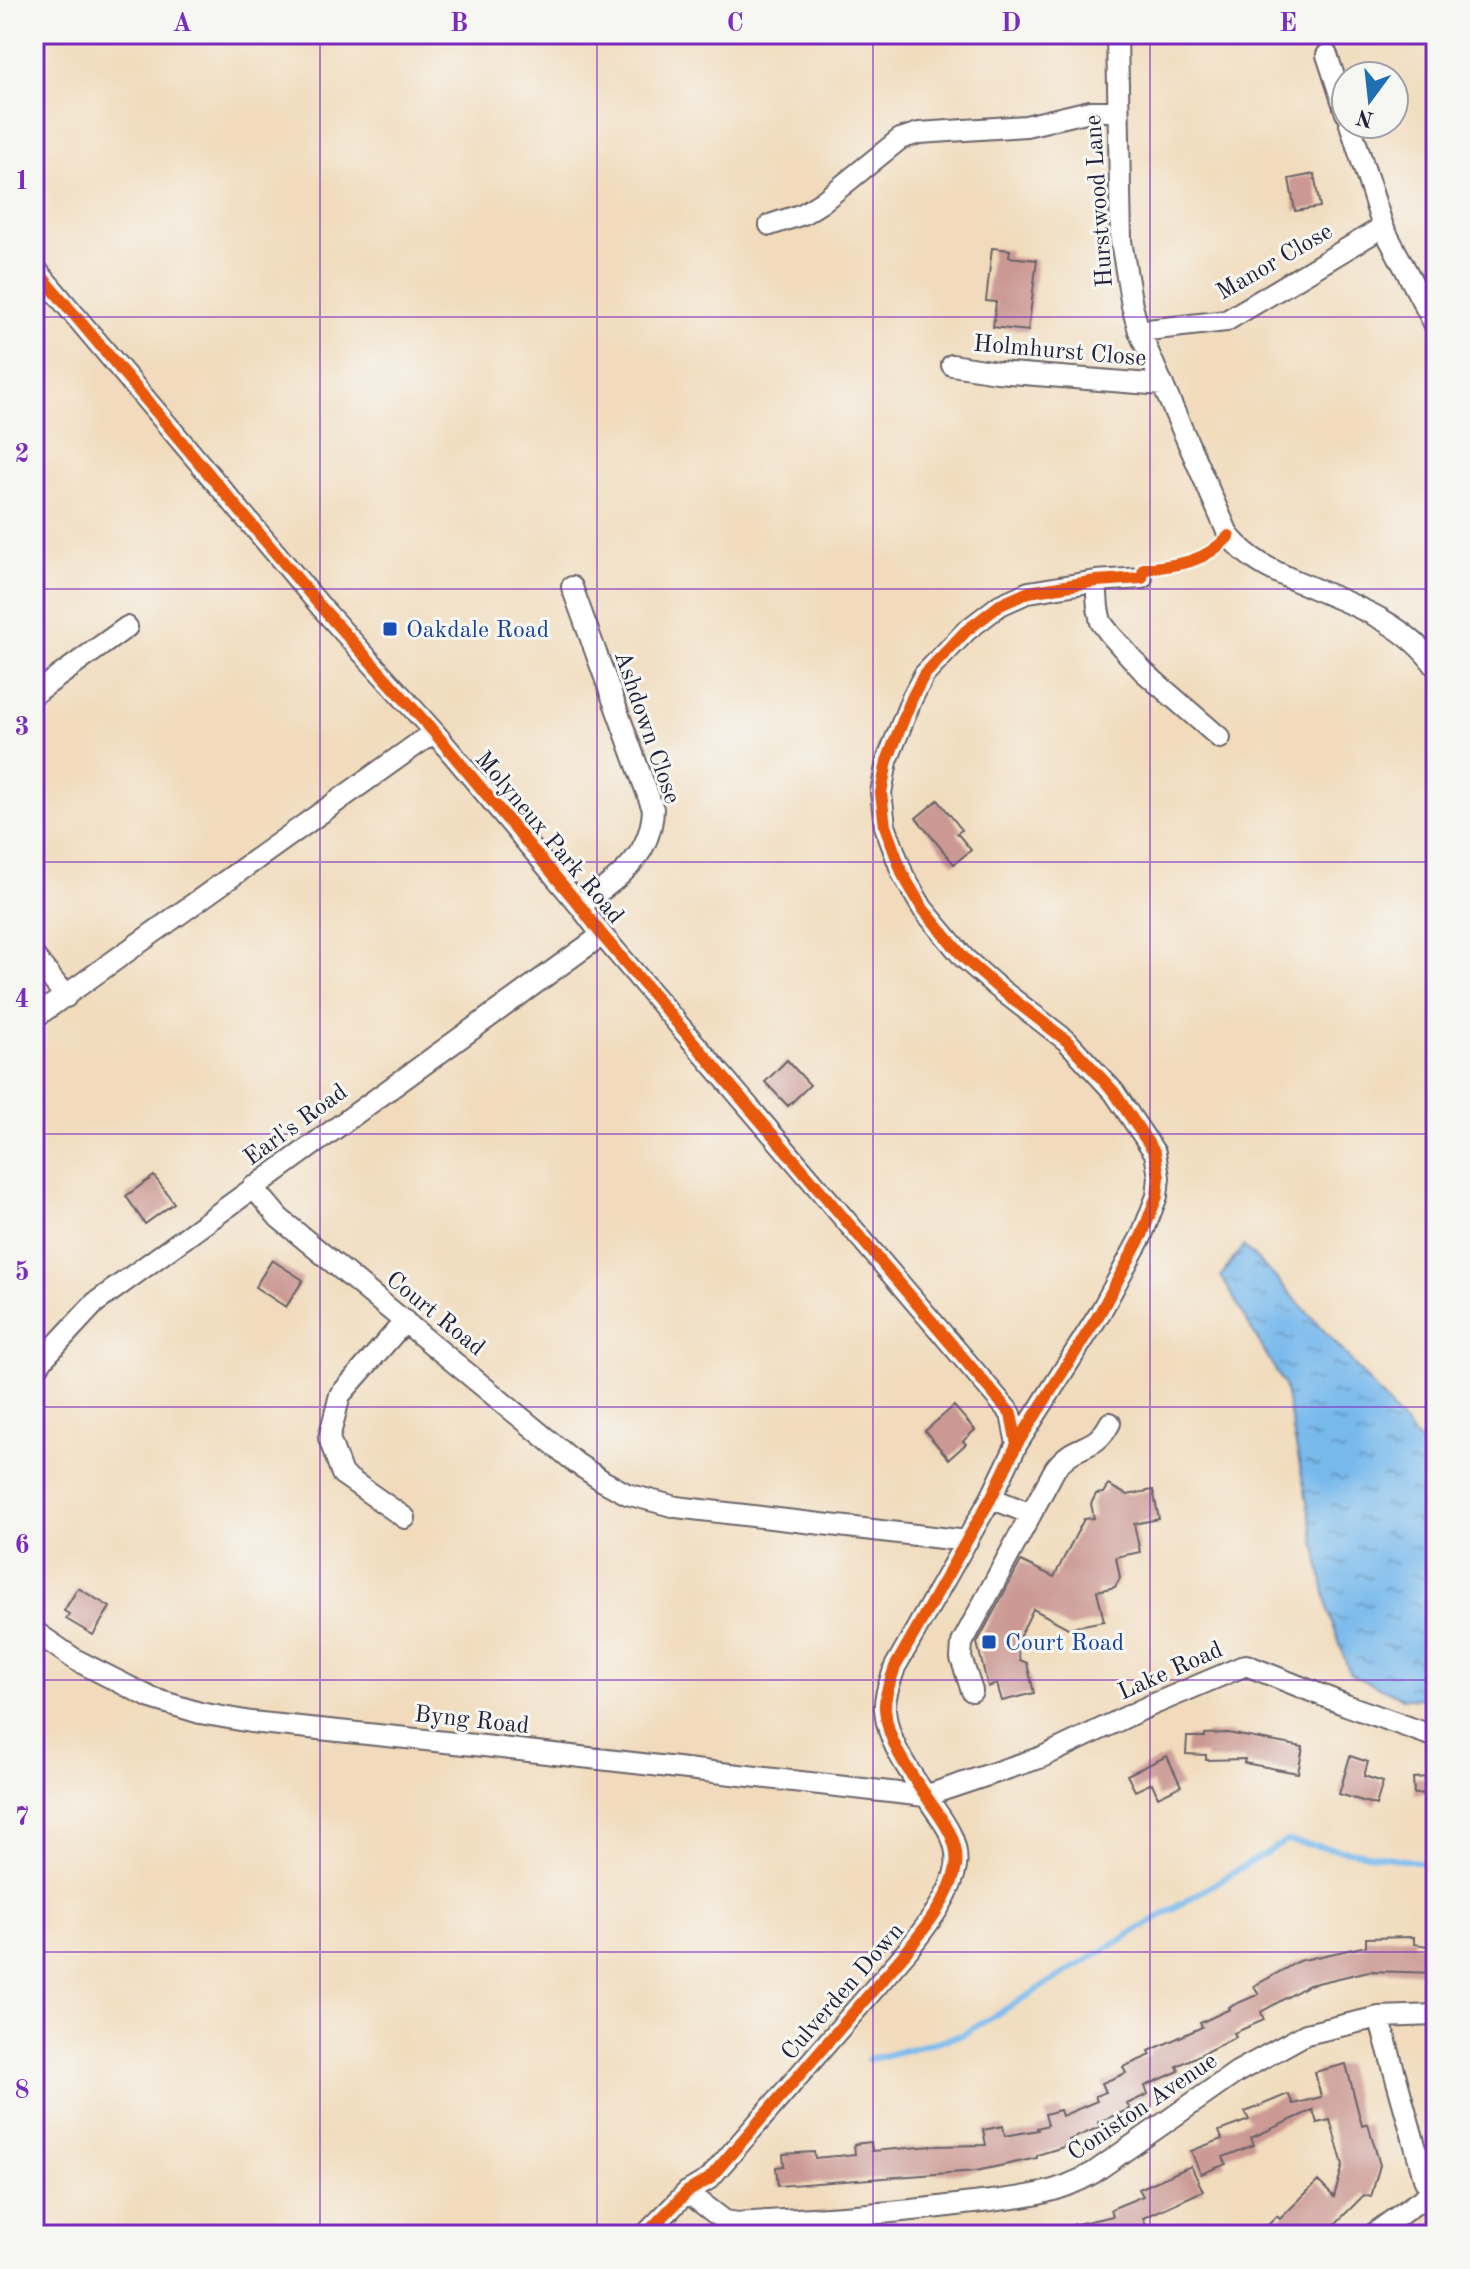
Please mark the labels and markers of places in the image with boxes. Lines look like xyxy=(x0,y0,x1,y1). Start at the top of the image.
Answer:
place label: Oakdale Road xyxy=(406,619,549,643)
marker: Oakdale Road xyxy=(381,620,399,638)
place label: Court Road xyxy=(1005,1632,1124,1656)
marker: Court Road xyxy=(980,1633,998,1651)

